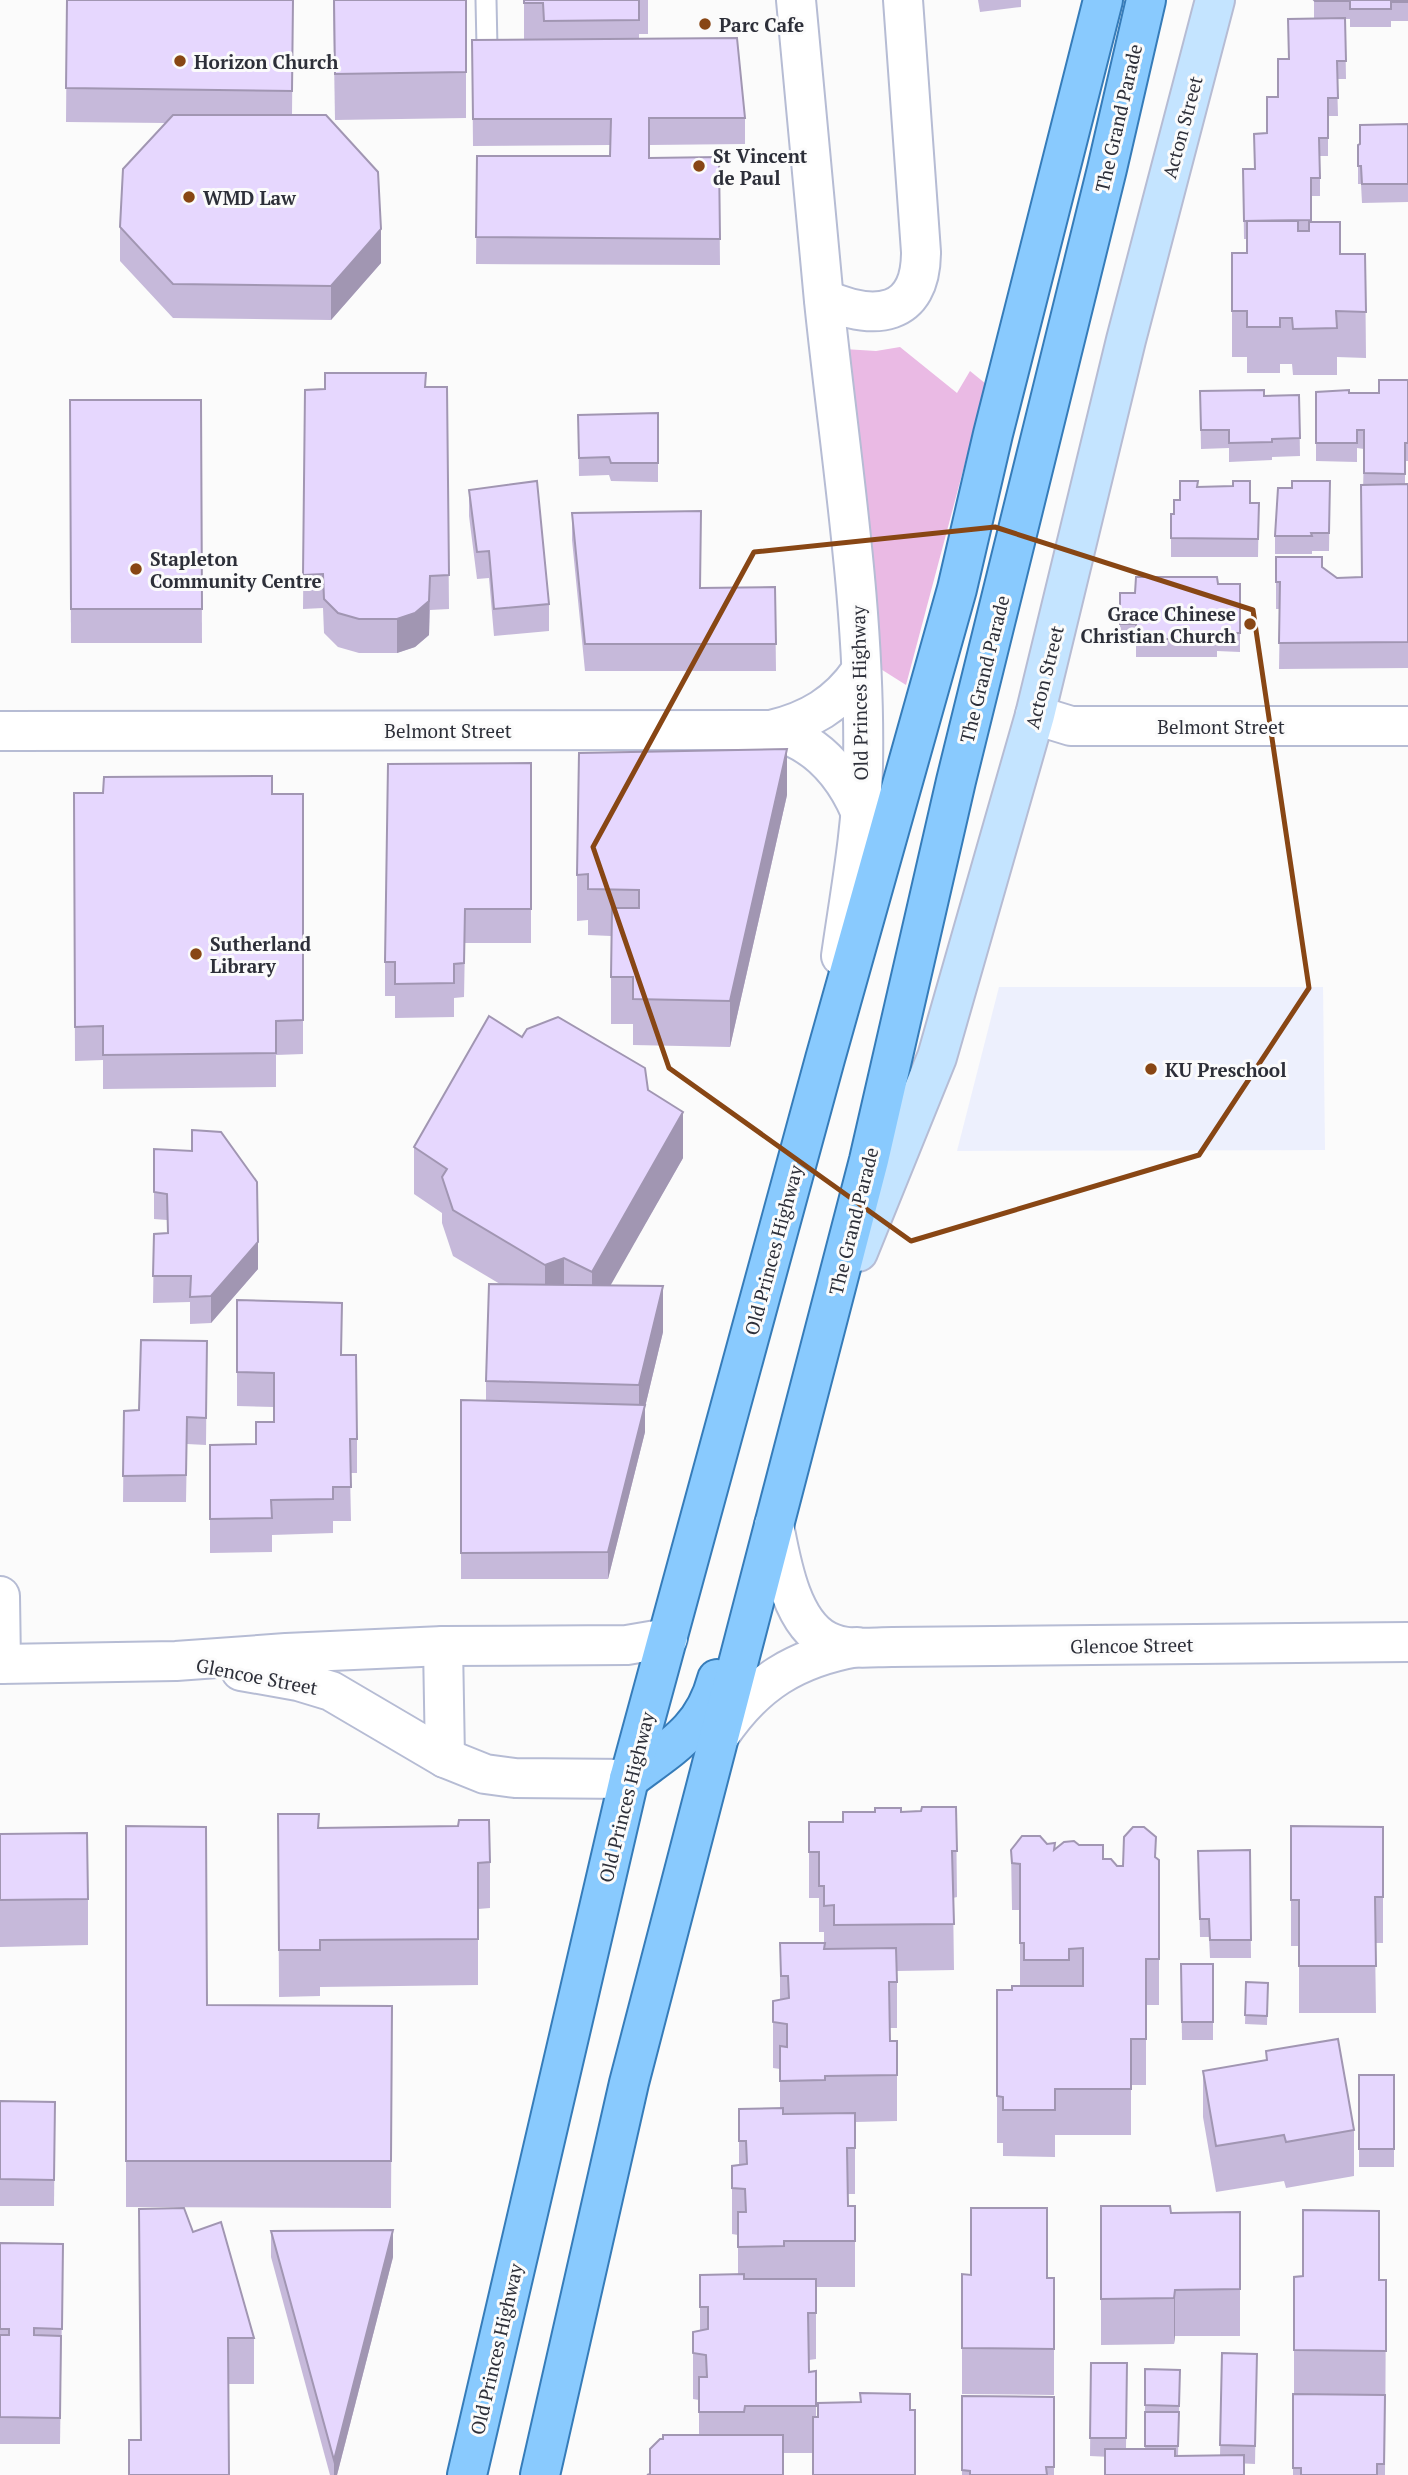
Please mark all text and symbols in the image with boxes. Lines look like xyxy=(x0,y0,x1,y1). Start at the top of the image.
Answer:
place label: Parc Cafe xyxy=(719,12,804,37)
marker: Parc Cafe xyxy=(697,16,713,32)
street label: The Grand Parade xyxy=(1089,41,1147,195)
place label: Horizon Church xyxy=(194,49,338,74)
marker: Horizon Church xyxy=(172,53,188,69)
street label: Acton Street xyxy=(1156,73,1208,181)
place label: St Vincent de Paul xyxy=(713,143,808,190)
marker: St Vincent de Paul xyxy=(691,158,707,174)
place label: WMD Law xyxy=(203,185,297,210)
marker: WMD Law xyxy=(181,189,197,205)
place label: Stapleton Community Centre xyxy=(150,546,322,593)
marker: Stapleton Community Centre xyxy=(128,561,144,577)
street label: The Grand Parade xyxy=(954,593,1014,745)
place label: Grace Chinese Christian Church xyxy=(1081,601,1236,648)
street label: Old Princes Highway xyxy=(845,605,873,781)
marker: Grace Chinese Christian Church xyxy=(1242,616,1258,632)
street label: Acton Street xyxy=(1019,623,1069,731)
street label: Belmont Street xyxy=(1157,714,1285,739)
street label: Belmont Street xyxy=(384,718,512,743)
place label: Sutherland Library xyxy=(210,931,312,978)
marker: Sutherland Library xyxy=(188,946,204,962)
place label: KU Preschool xyxy=(1165,1057,1286,1082)
marker: KU Preschool xyxy=(1143,1061,1159,1077)
street label: The Grand Parade xyxy=(823,1145,883,1297)
street label: Old Princes Highway xyxy=(738,1162,808,1338)
street label: Glencoe Street xyxy=(1070,1631,1194,1659)
street label: Glencoe Street xyxy=(194,1652,320,1700)
street label: Old Princes Highway xyxy=(593,1709,659,1885)
street label: Old Princes Highway xyxy=(464,2260,528,2437)

